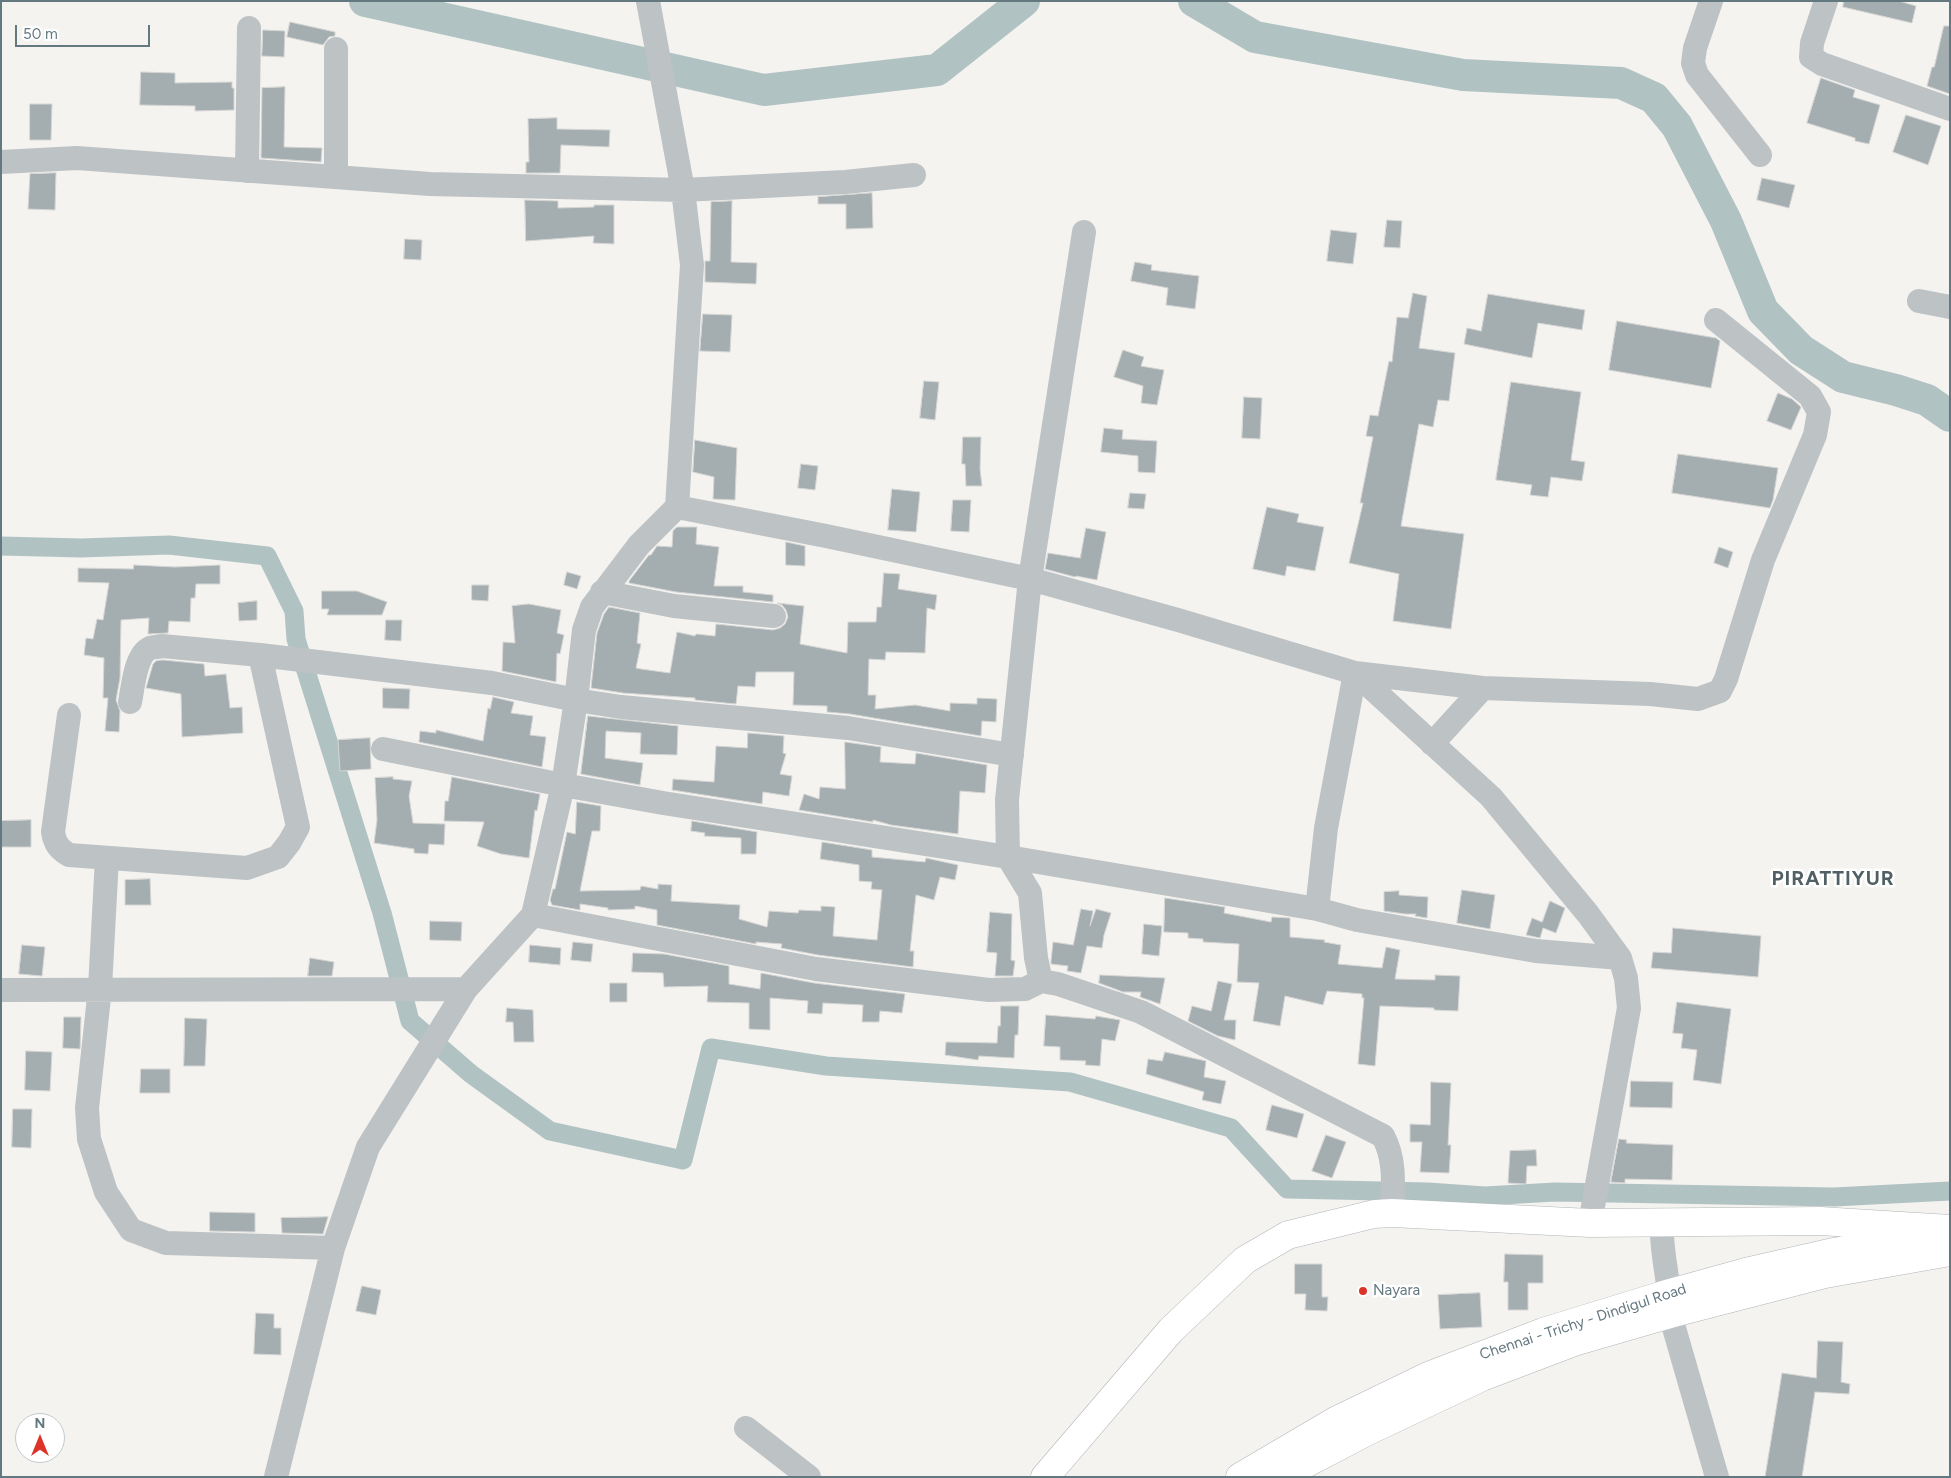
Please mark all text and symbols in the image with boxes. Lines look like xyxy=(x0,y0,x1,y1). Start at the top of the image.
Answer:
scale bar xyxy=(18,15,152,47)
text: 50 m xyxy=(23,25,58,43)
district label: PIRATTIYUR xyxy=(1770,867,1896,891)
street label: Chennai - Trichy - Dindigul Road xyxy=(1477,1280,1689,1364)
place label: Nayara xyxy=(1373,1282,1420,1300)
marker: Nayara xyxy=(1357,1285,1369,1297)
north arrow xyxy=(15,1413,65,1463)
text: N xyxy=(35,1415,45,1432)

